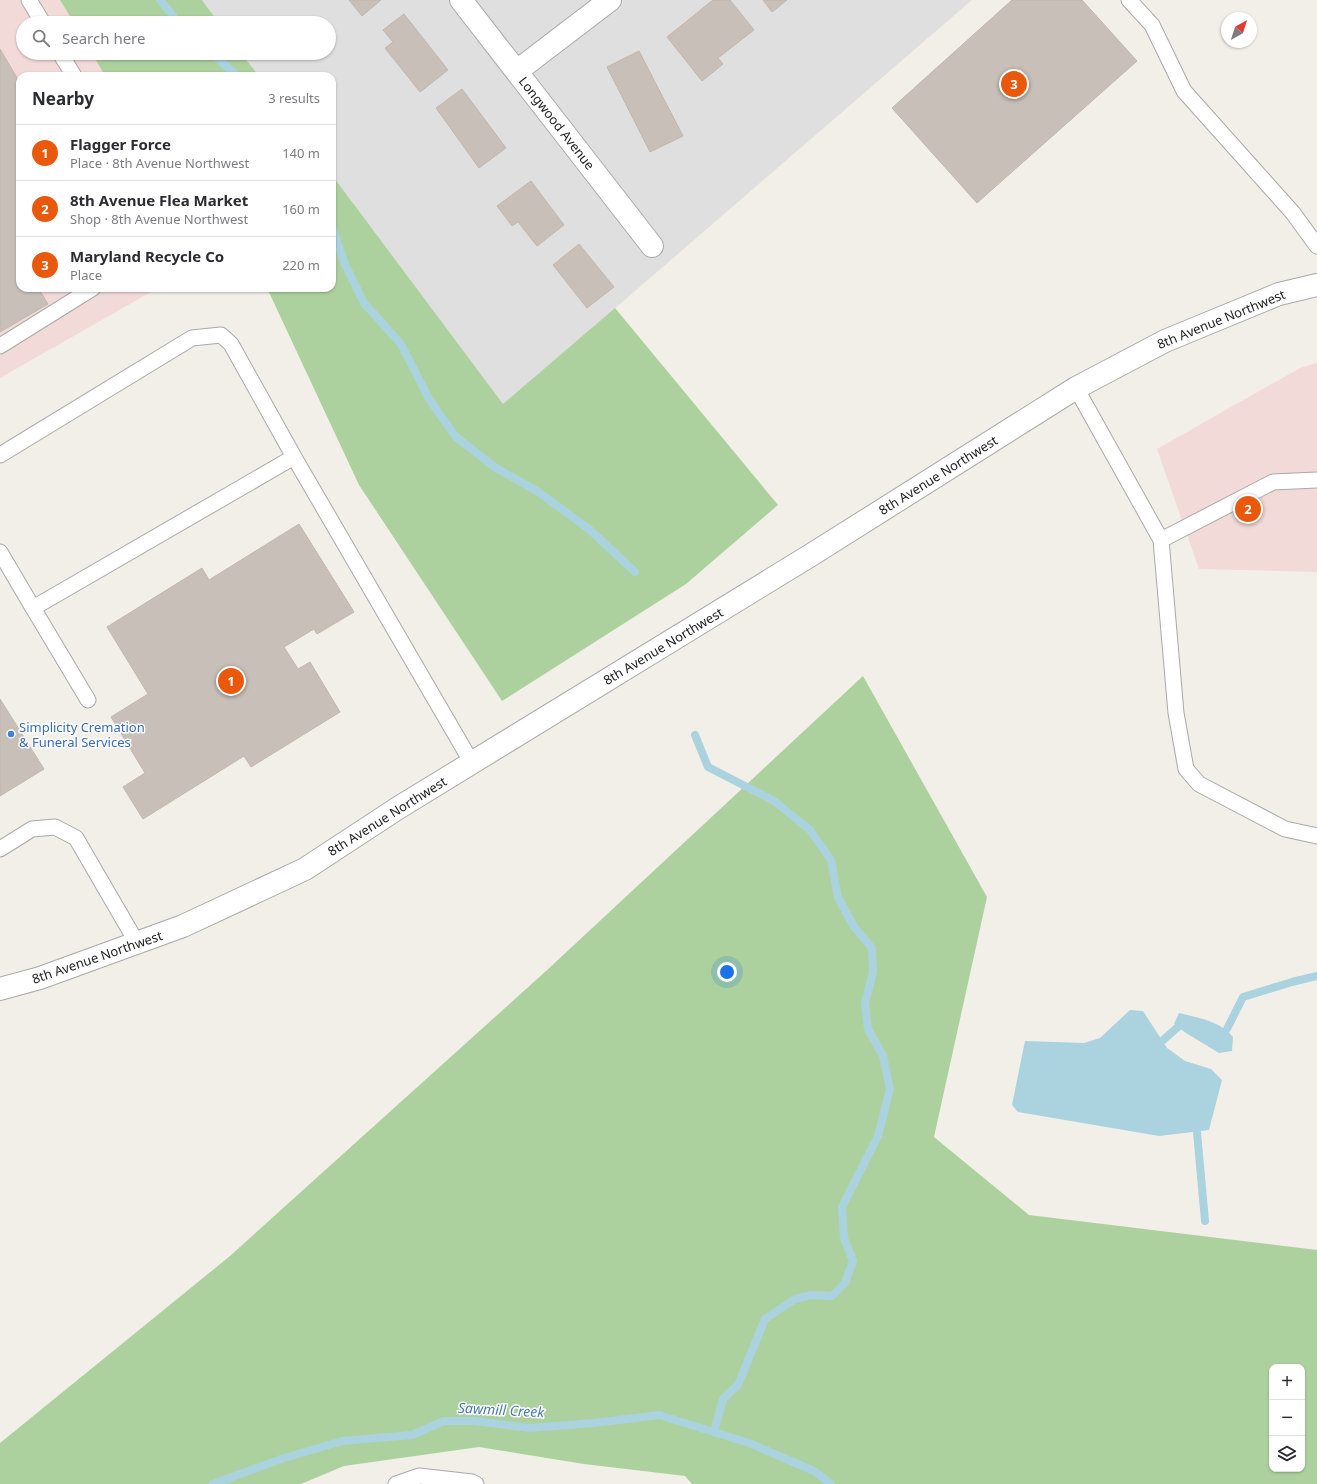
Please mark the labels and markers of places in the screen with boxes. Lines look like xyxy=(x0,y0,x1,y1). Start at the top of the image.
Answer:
pin: 3 xyxy=(1001,69,1027,99)
pin: 2 xyxy=(1235,494,1261,524)
pin: 1 xyxy=(218,666,244,696)
place label: Simplicity Cremation & Funeral Services xyxy=(19,718,145,751)
marker: Simplicity Cremation & Funeral Services xyxy=(6,729,16,739)

